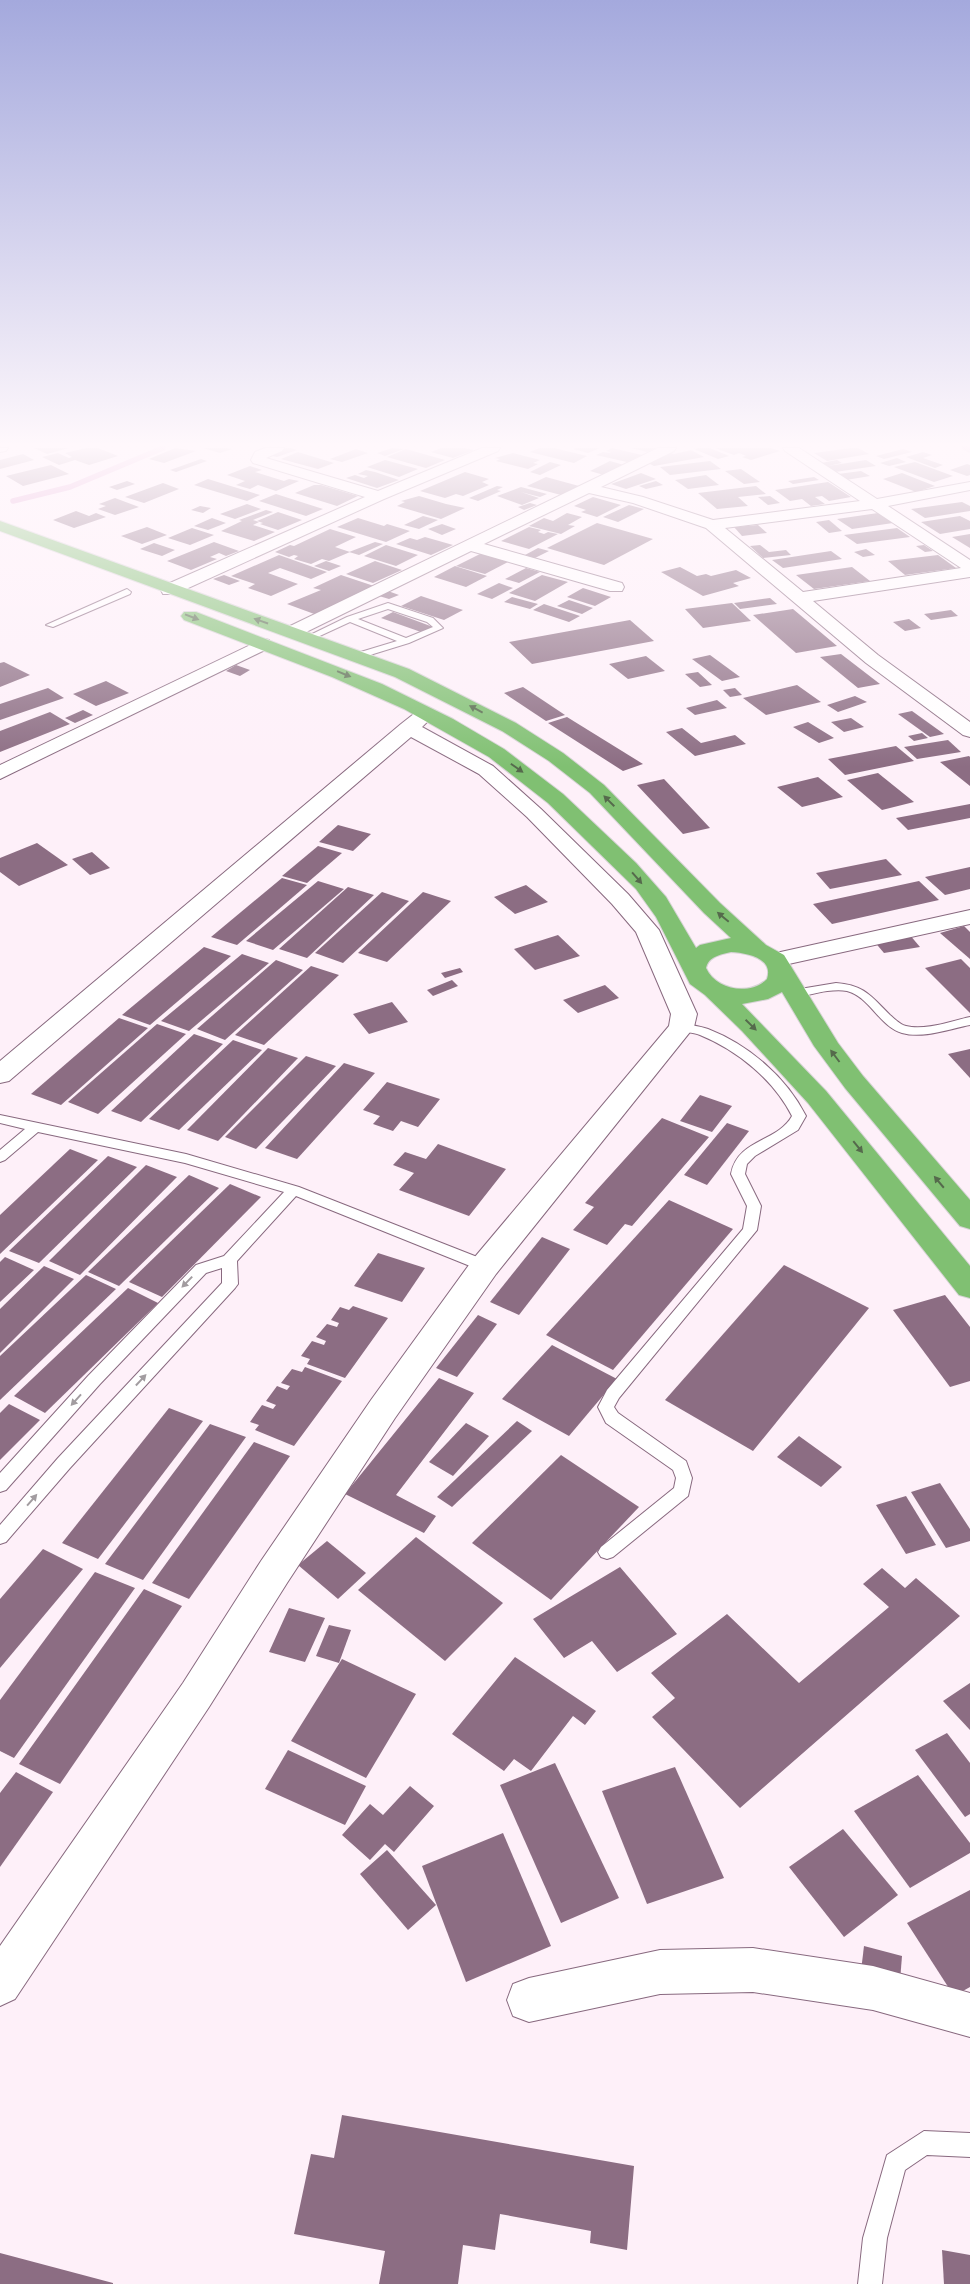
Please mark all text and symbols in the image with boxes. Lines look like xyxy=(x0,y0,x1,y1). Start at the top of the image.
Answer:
one-way arrow xyxy=(185,613,200,621)
one-way arrow xyxy=(253,617,268,625)
one-way arrow xyxy=(337,671,351,679)
one-way arrow xyxy=(469,705,483,713)
one-way arrow xyxy=(511,763,524,773)
one-way arrow xyxy=(604,795,616,807)
one-way arrow xyxy=(631,871,643,883)
one-way arrow xyxy=(716,911,729,922)
one-way arrow xyxy=(745,1019,757,1031)
one-way arrow xyxy=(830,1049,840,1063)
one-way arrow xyxy=(852,1140,863,1153)
one-way arrow xyxy=(933,1175,944,1188)
one-way arrow xyxy=(182,1276,194,1288)
one-way arrow xyxy=(135,1375,147,1387)
one-way arrow xyxy=(70,1394,82,1406)
one-way arrow xyxy=(26,1495,38,1507)

